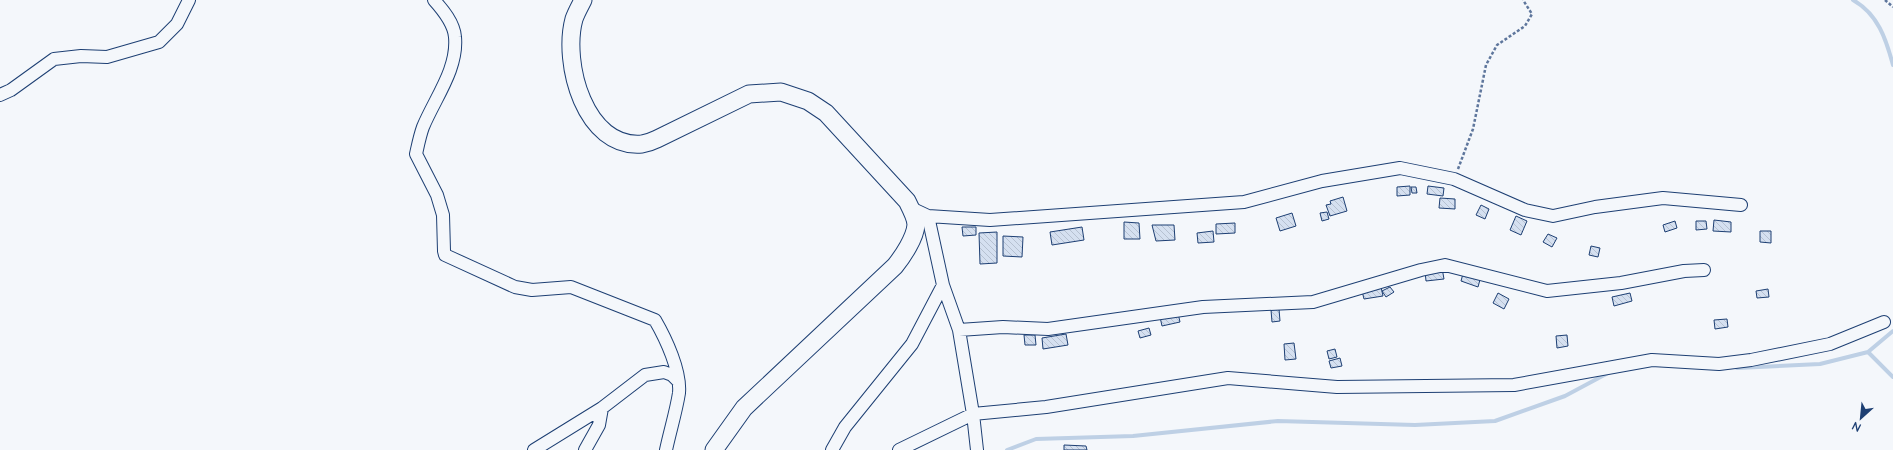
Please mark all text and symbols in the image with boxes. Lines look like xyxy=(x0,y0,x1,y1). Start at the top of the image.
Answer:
north arrow xyxy=(1841,398,1881,438)
text: N xyxy=(1850,420,1863,435)

